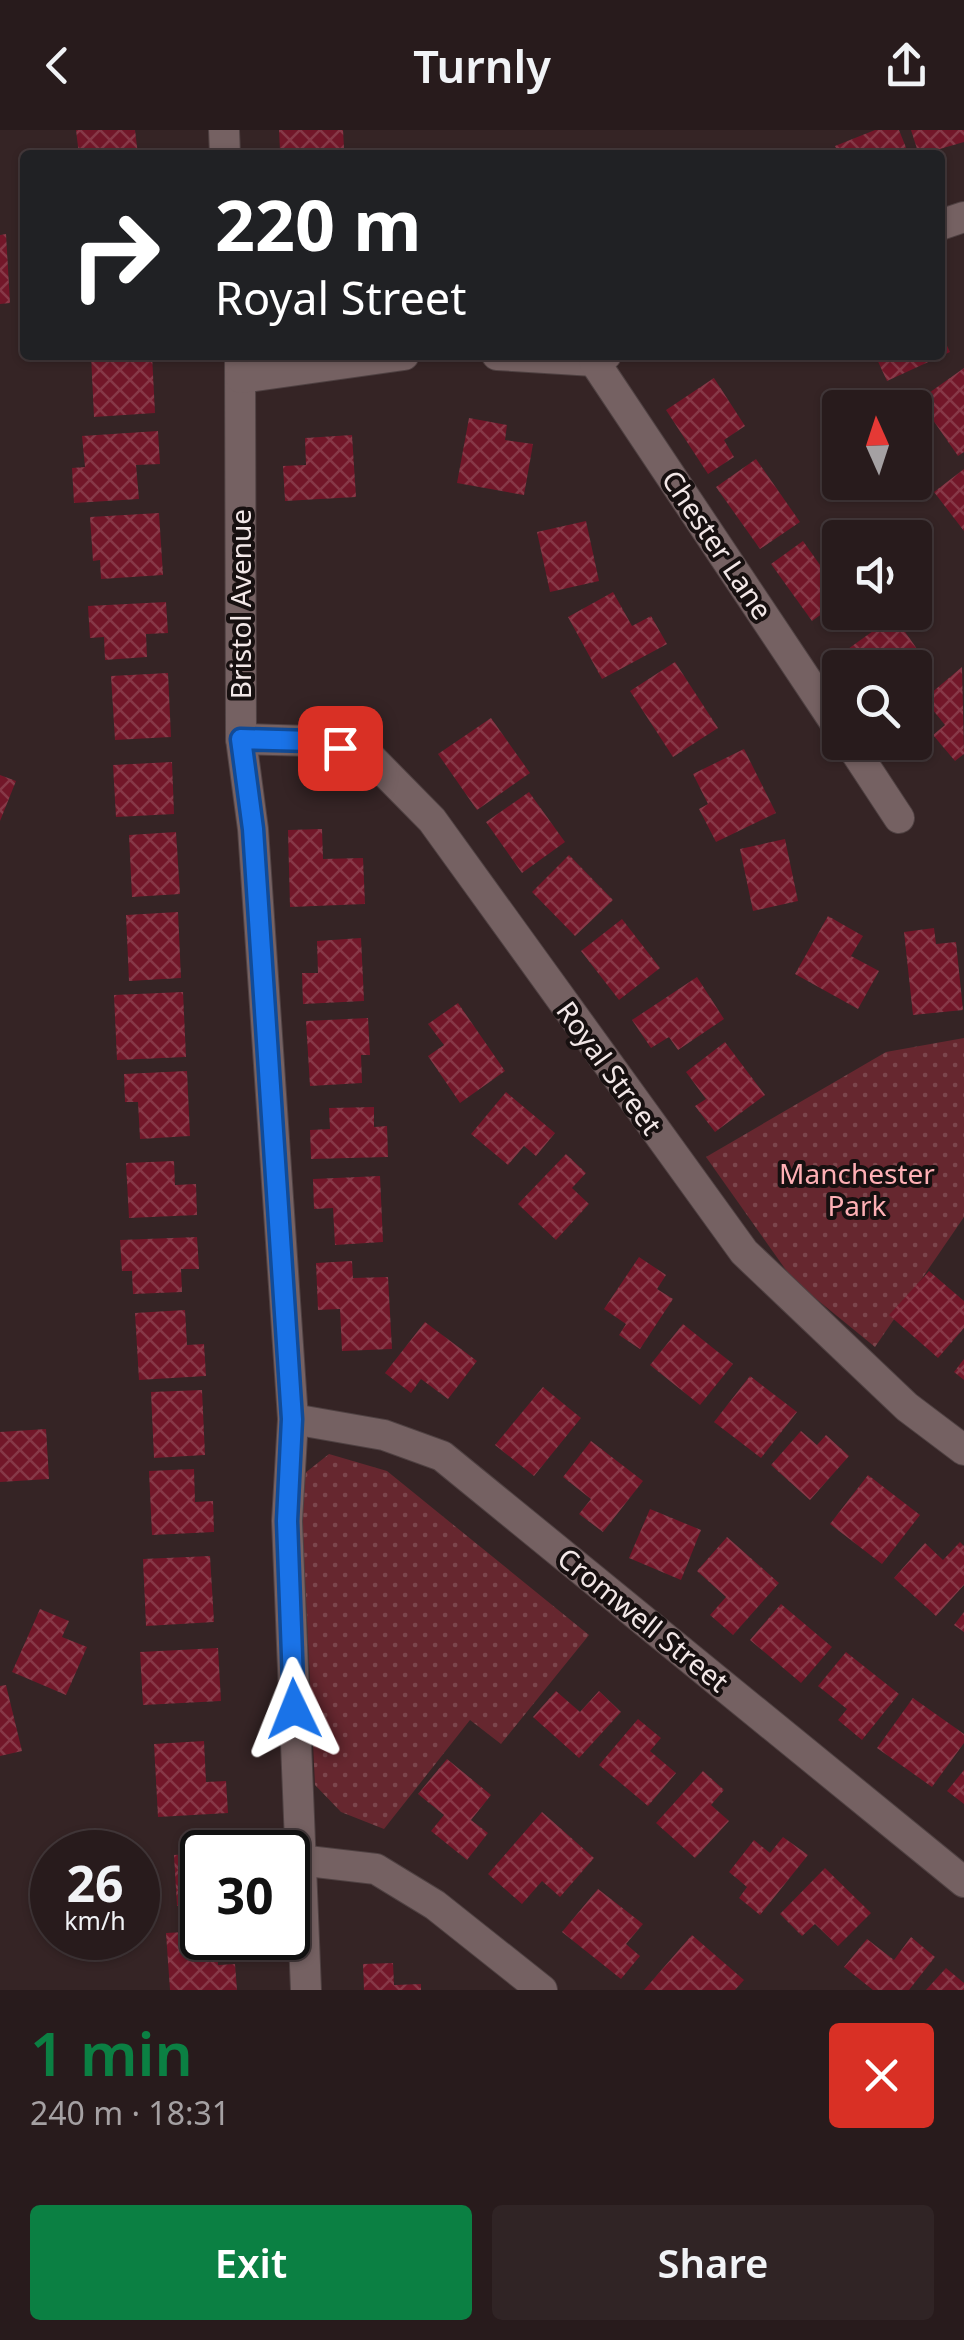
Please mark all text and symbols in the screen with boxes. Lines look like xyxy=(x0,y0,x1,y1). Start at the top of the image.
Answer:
text: Turnly xyxy=(413,35,551,96)
icon: back xyxy=(30,38,85,93)
icon: share xyxy=(879,38,934,93)
text: 220 m xyxy=(215,176,422,272)
icon: right xyxy=(50,190,180,320)
text: Royal Street xyxy=(215,267,466,328)
north arrow xyxy=(822,390,932,500)
map controls xyxy=(822,390,932,760)
street label: Chester Lane xyxy=(654,462,782,627)
street label: Bristol Avenue xyxy=(221,509,259,699)
button: sound xyxy=(822,520,932,630)
button: search xyxy=(822,650,932,760)
pin xyxy=(298,706,383,791)
icon: arrive xyxy=(313,721,368,776)
street label: Royal Street xyxy=(548,993,671,1142)
park label: Manchester Park xyxy=(779,1154,935,1224)
street label: Cromwell Street xyxy=(550,1539,737,1700)
position arrow xyxy=(242,1657,346,1761)
speed limit sign: 30 xyxy=(180,1830,310,1960)
text: 26 xyxy=(66,1849,124,1917)
text: km/h xyxy=(64,1903,126,1937)
text: 1 min xyxy=(30,2012,193,2094)
button: close xyxy=(829,2023,934,2128)
text: 240 m · 18:31 xyxy=(30,2091,230,2134)
button: Exit xyxy=(30,2205,472,2320)
button: Share xyxy=(492,2205,934,2320)

